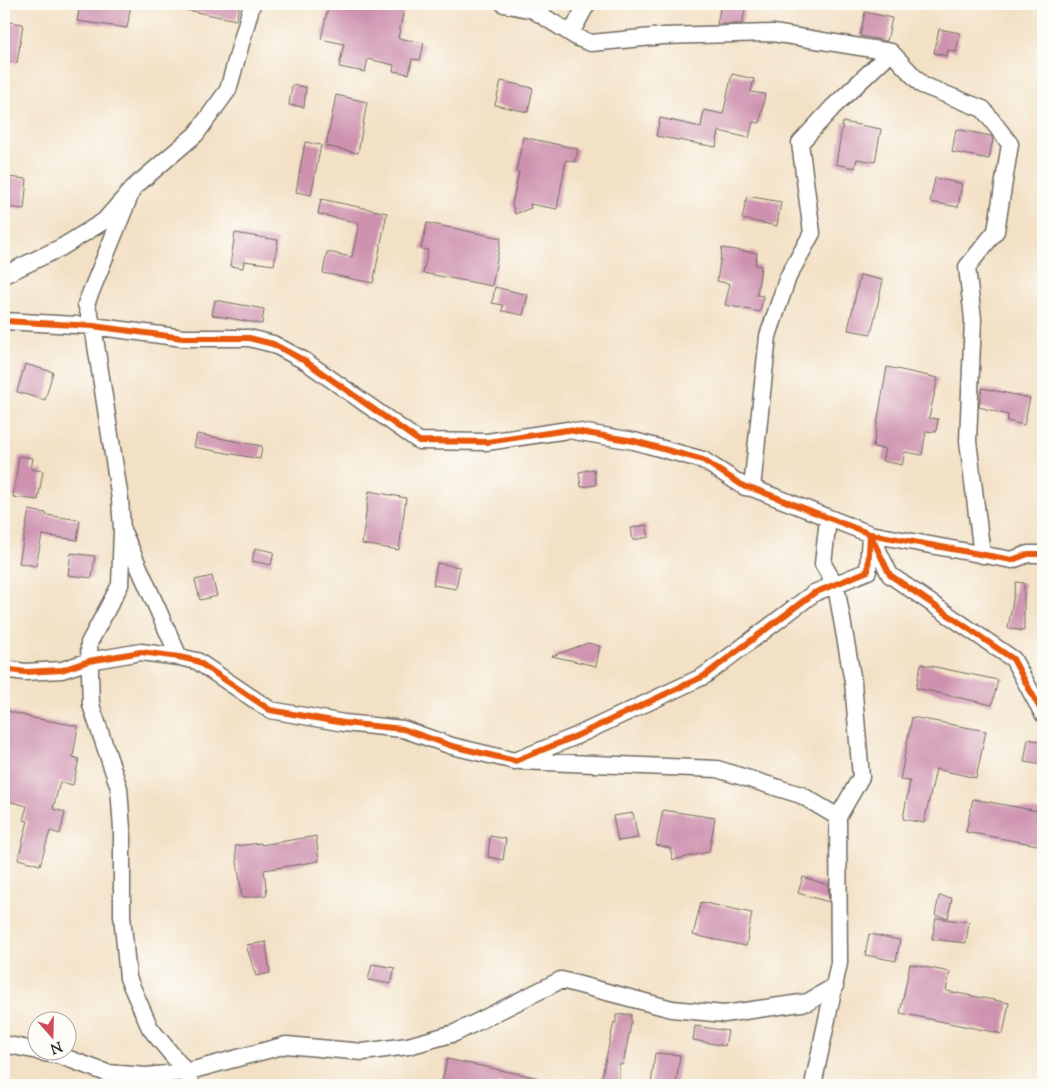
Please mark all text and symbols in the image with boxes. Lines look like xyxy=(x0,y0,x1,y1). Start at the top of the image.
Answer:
north arrow xyxy=(28,1012,78,1062)
text: N xyxy=(47,1035,64,1058)

